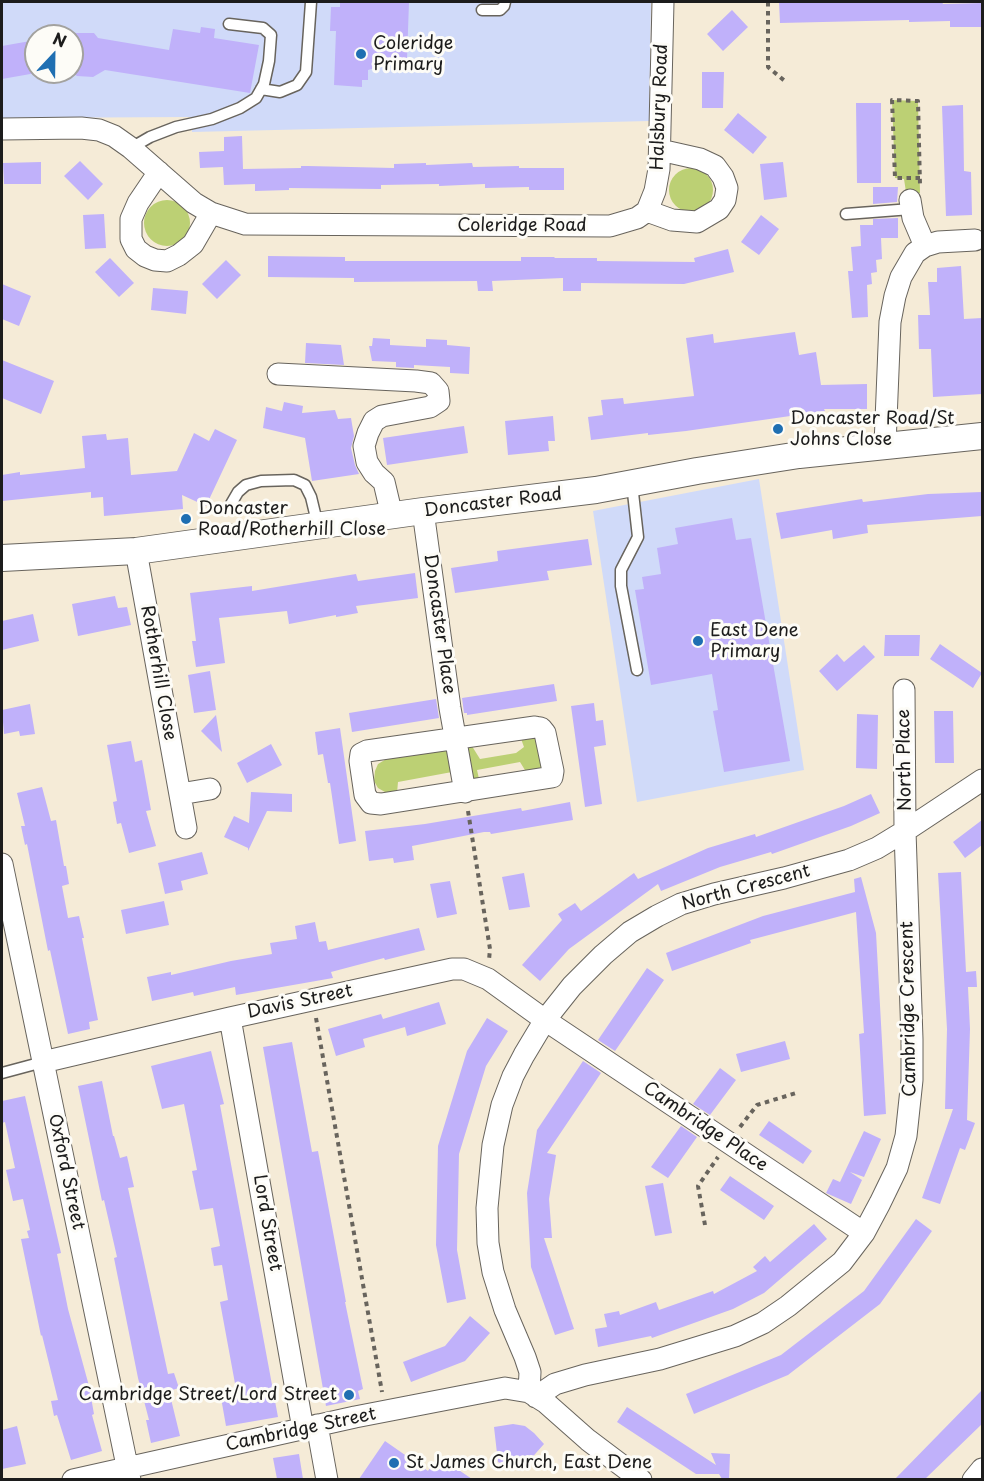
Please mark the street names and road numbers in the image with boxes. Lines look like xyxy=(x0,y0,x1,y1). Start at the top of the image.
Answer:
street label: Halsbury Road xyxy=(647,43,673,171)
street label: Coleridge Road xyxy=(457,215,587,237)
street label: Doncaster Road xyxy=(423,484,563,522)
street label: Doncaster Place xyxy=(418,552,460,696)
street label: Rotherhill Close xyxy=(135,604,181,742)
street label: North Place xyxy=(893,709,917,811)
street label: North Crescent xyxy=(679,860,813,916)
street label: Cambridge Crescent xyxy=(897,921,921,1097)
street label: Davis Street xyxy=(245,980,355,1024)
street label: Cambridge Place xyxy=(639,1077,771,1177)
street label: Oxford Street xyxy=(43,1112,89,1232)
street label: Lord Street xyxy=(248,1173,286,1273)
street label: Cambridge Street xyxy=(224,1403,378,1457)

